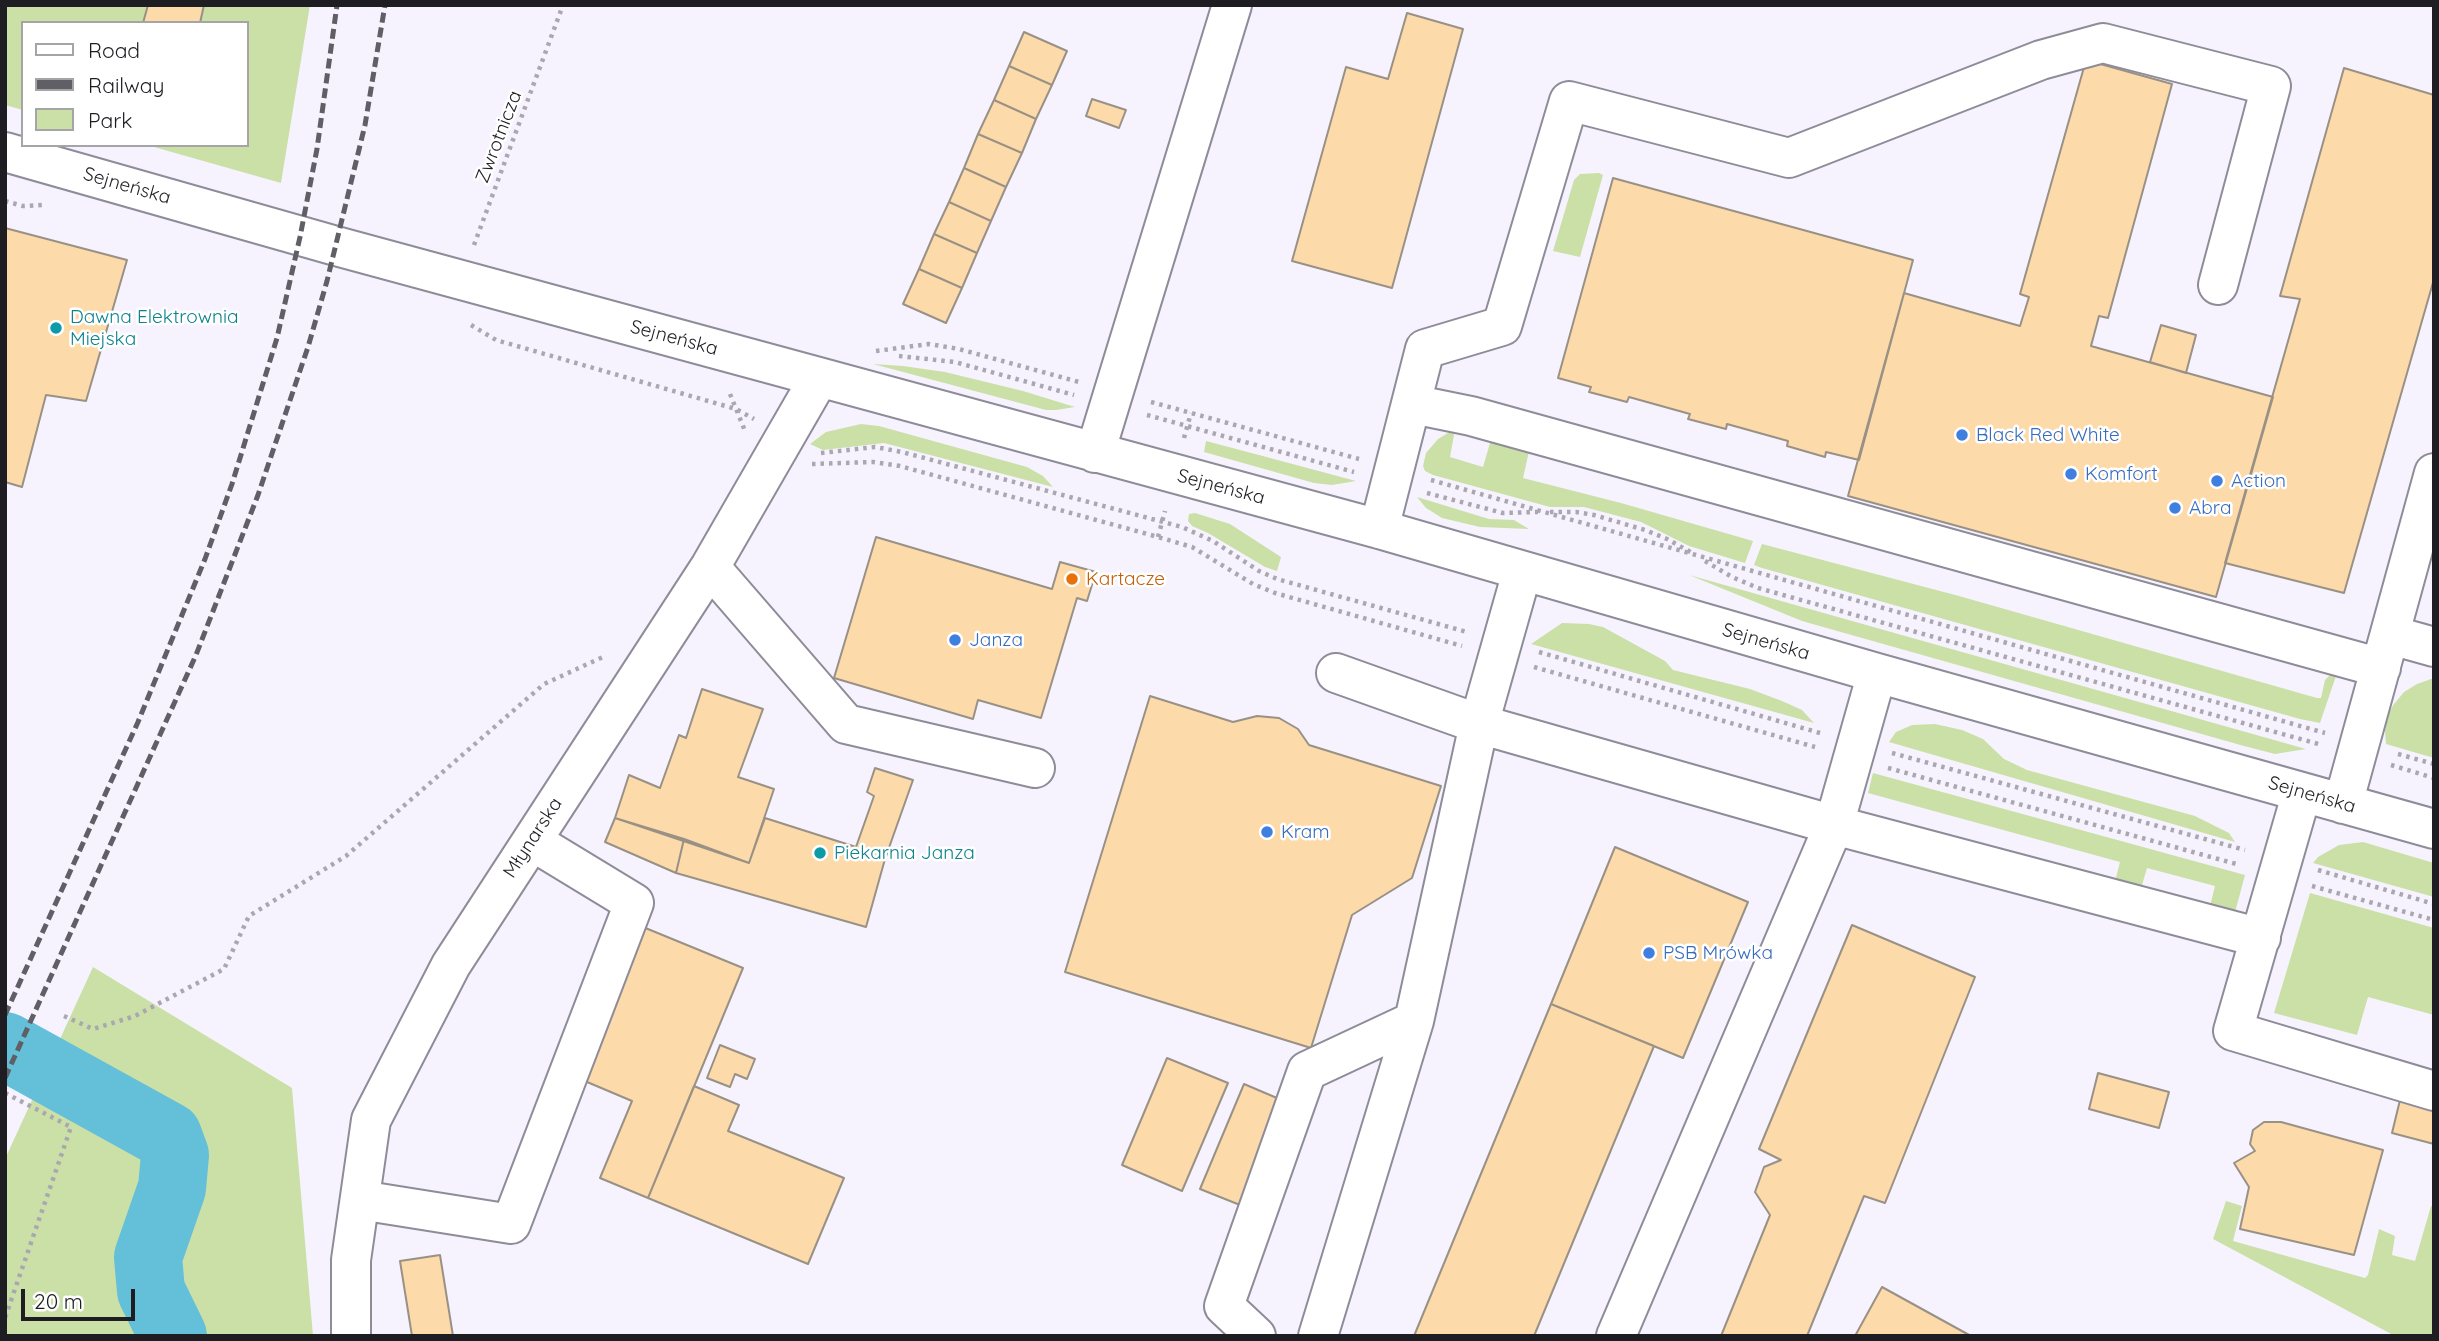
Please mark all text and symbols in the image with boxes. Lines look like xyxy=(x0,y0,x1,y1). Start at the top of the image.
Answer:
legend xyxy=(21,21,248,147)
text: Road xyxy=(88,37,140,63)
text: Railway xyxy=(88,72,164,98)
street label: Zwrotnicza xyxy=(471,88,527,186)
text: Park xyxy=(88,107,132,133)
street label: Sejneńska xyxy=(81,163,173,209)
place label: Dawna Elektrownia Miejska xyxy=(70,306,239,350)
street label: Sejneńska xyxy=(628,315,720,361)
marker: Dawna Elektrownia Miejska xyxy=(48,320,64,336)
place label: Black Red White xyxy=(1976,424,2120,446)
marker: Black Red White xyxy=(1954,427,1970,443)
place label: Komfort xyxy=(2085,463,2158,485)
street label: Sejneńska xyxy=(1175,464,1267,510)
marker: Komfort xyxy=(2063,466,2079,482)
place label: Action xyxy=(2231,470,2286,492)
marker: Action xyxy=(2209,473,2225,489)
place label: Abra xyxy=(2189,497,2231,519)
marker: Abra xyxy=(2167,500,2183,516)
place label: Kartacze xyxy=(1086,568,1165,590)
marker: Kartacze xyxy=(1064,571,1080,587)
street label: Sejneńska xyxy=(1720,619,1812,665)
place label: Janza xyxy=(969,629,1023,651)
marker: Janza xyxy=(947,632,963,648)
street label: Sejneńska xyxy=(2266,772,2358,818)
street label: Młynarska xyxy=(499,794,567,882)
place label: Kram xyxy=(1281,821,1330,843)
marker: Kram xyxy=(1259,824,1275,840)
place label: Piekarnia Janza xyxy=(834,842,975,864)
marker: Piekarnia Janza xyxy=(812,845,828,861)
place label: PSB Mrówka xyxy=(1663,942,1773,964)
marker: PSB Mrówka xyxy=(1641,945,1657,961)
scale bar xyxy=(24,1274,138,1318)
text: 20 m xyxy=(34,1288,83,1314)

